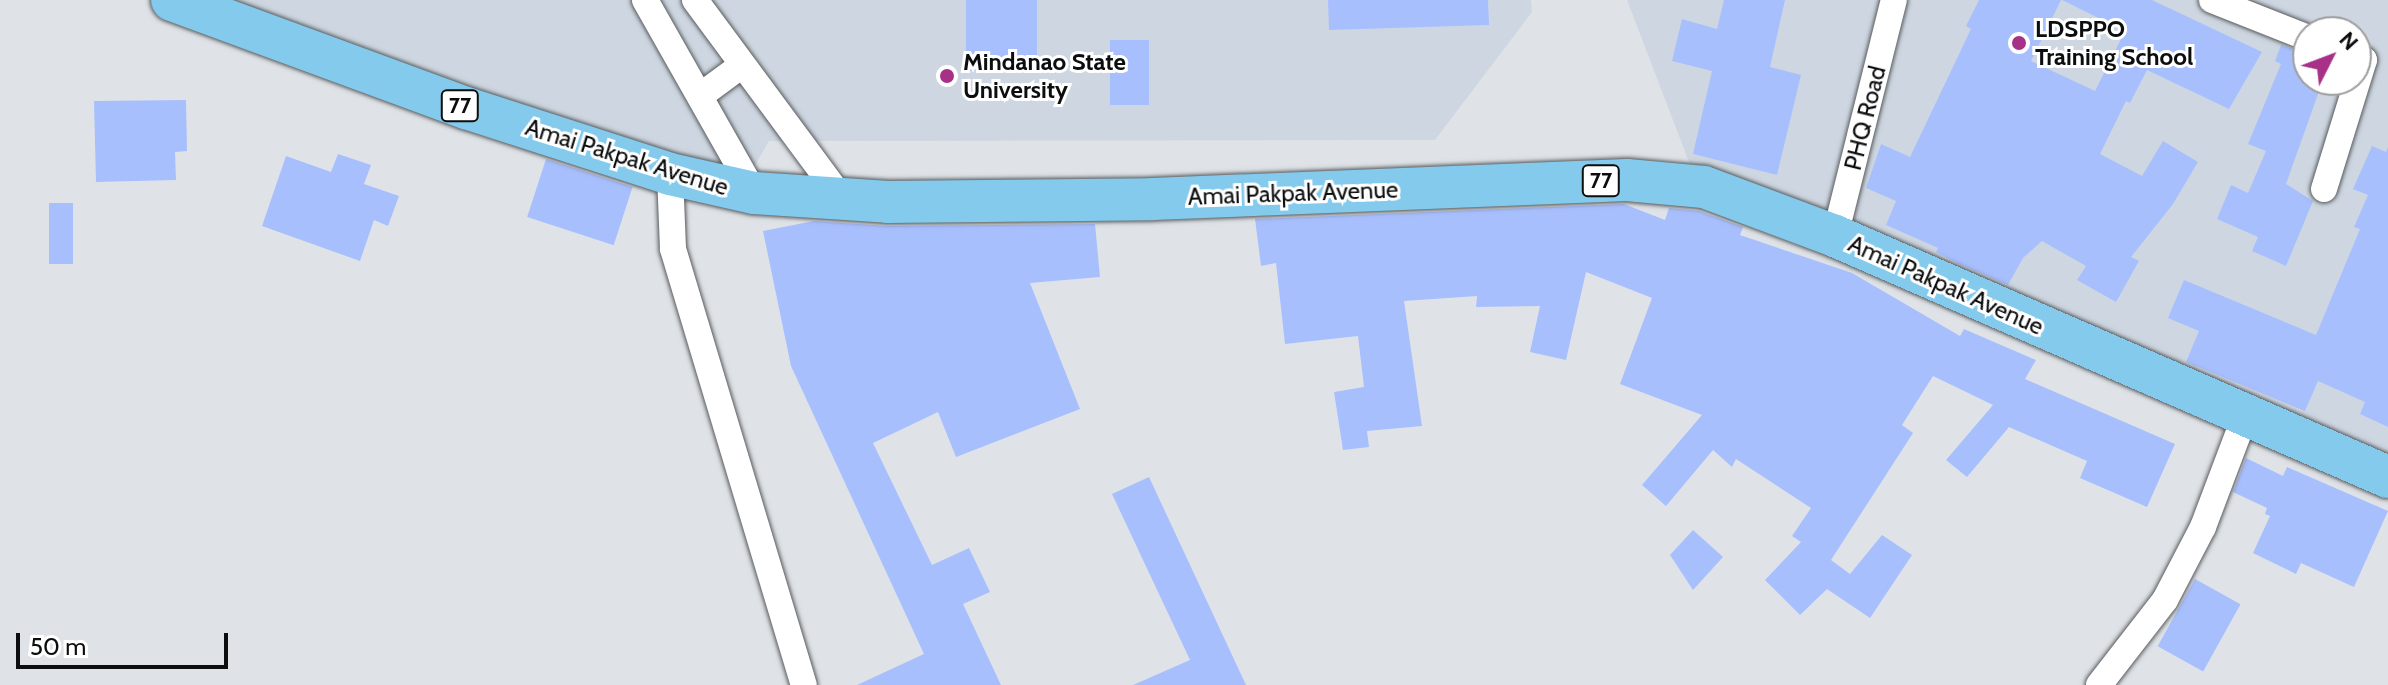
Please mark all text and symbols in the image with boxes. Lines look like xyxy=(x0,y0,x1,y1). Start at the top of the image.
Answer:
place label: LDSPPO Training School xyxy=(2035,15,2193,71)
north arrow xyxy=(2292,16,2372,96)
text: N xyxy=(2333,26,2364,56)
marker: LDSPPO Training School xyxy=(2010,34,2028,52)
place label: Mindanao State University xyxy=(963,48,1126,104)
street label: PHQ Road xyxy=(1838,63,1892,173)
marker: Mindanao State University xyxy=(938,67,956,85)
road number: 77 xyxy=(440,88,480,124)
street label: Amai Pakpak Avenue xyxy=(522,112,732,202)
road number: 77 xyxy=(1581,163,1621,199)
street label: Amai Pakpak Avenue xyxy=(1187,175,1399,211)
street label: Amai Pakpak Avenue xyxy=(1844,229,2048,341)
scale bar xyxy=(20,617,232,667)
text: 50 m xyxy=(30,632,86,661)

